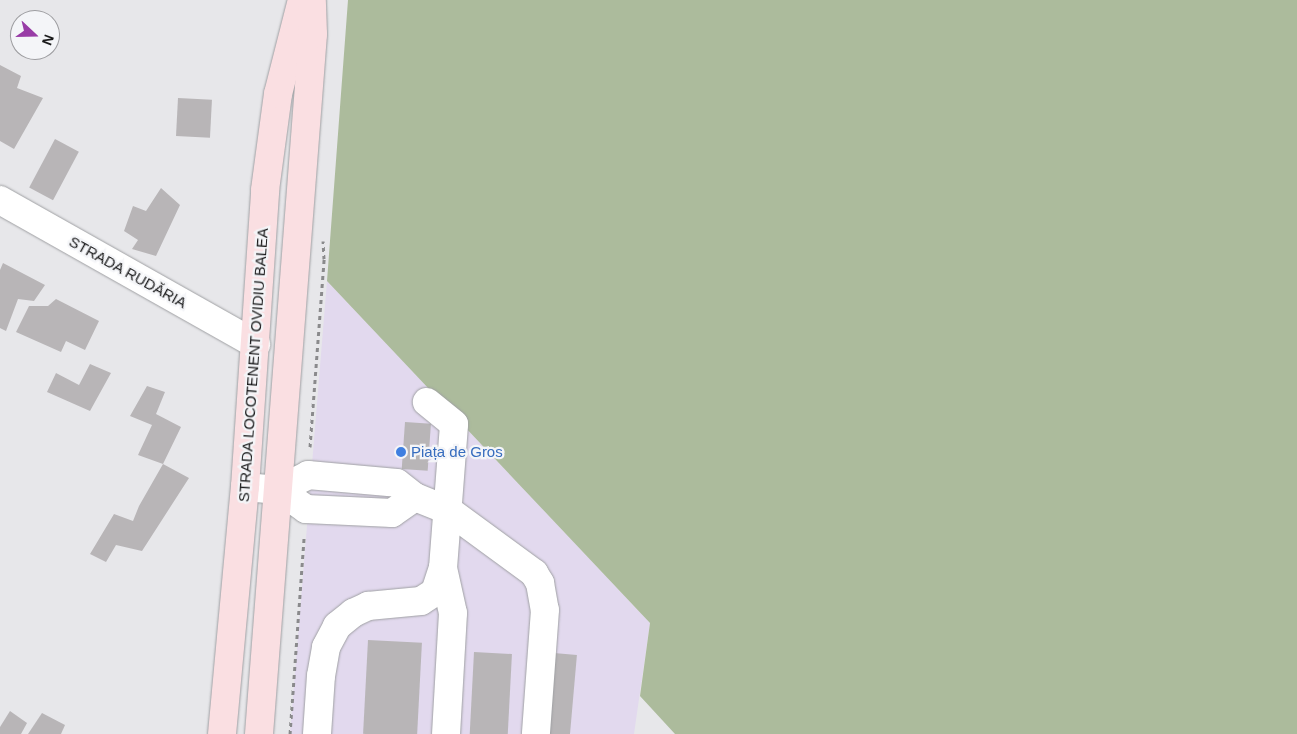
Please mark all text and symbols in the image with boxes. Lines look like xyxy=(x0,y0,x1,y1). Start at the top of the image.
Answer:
north arrow xyxy=(10,10,60,60)
text: N xyxy=(39,32,57,48)
street label: STRADA LOCOTENENT OVIDIU BALEA xyxy=(234,227,272,503)
street label: STRADA RUDĂRIA xyxy=(66,232,190,312)
place label: Piața de Gros xyxy=(411,443,503,461)
marker: Piața de Gros xyxy=(395,446,407,458)

